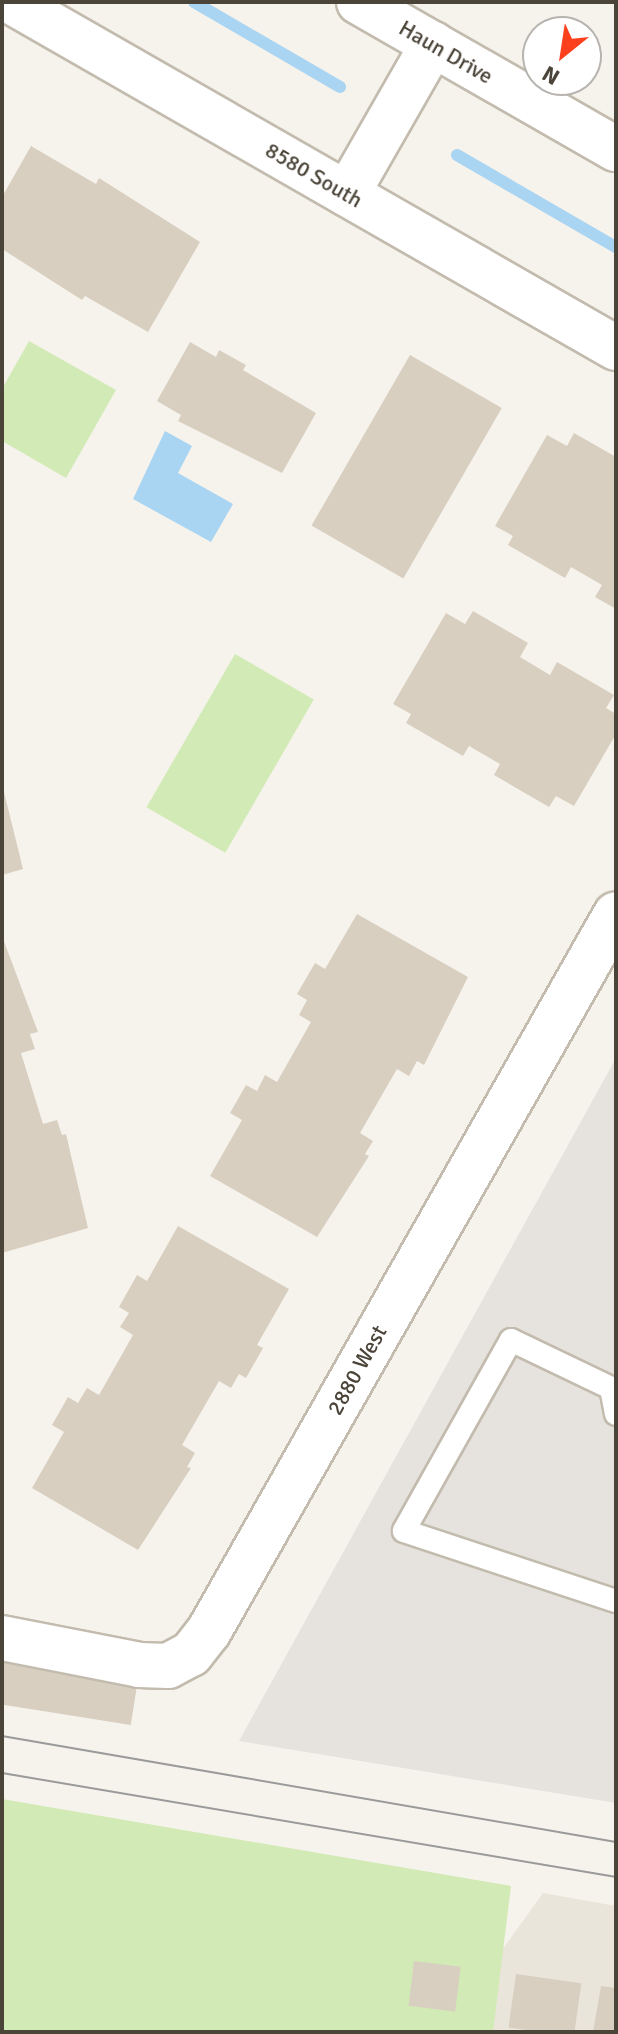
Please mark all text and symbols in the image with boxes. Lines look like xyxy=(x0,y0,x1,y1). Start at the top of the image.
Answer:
street label: Haun Drive xyxy=(394,15,498,89)
north arrow xyxy=(522,16,602,96)
text: N xyxy=(537,60,564,91)
street label: 8580 South xyxy=(261,137,367,213)
street label: 2880 West xyxy=(322,1321,392,1419)

